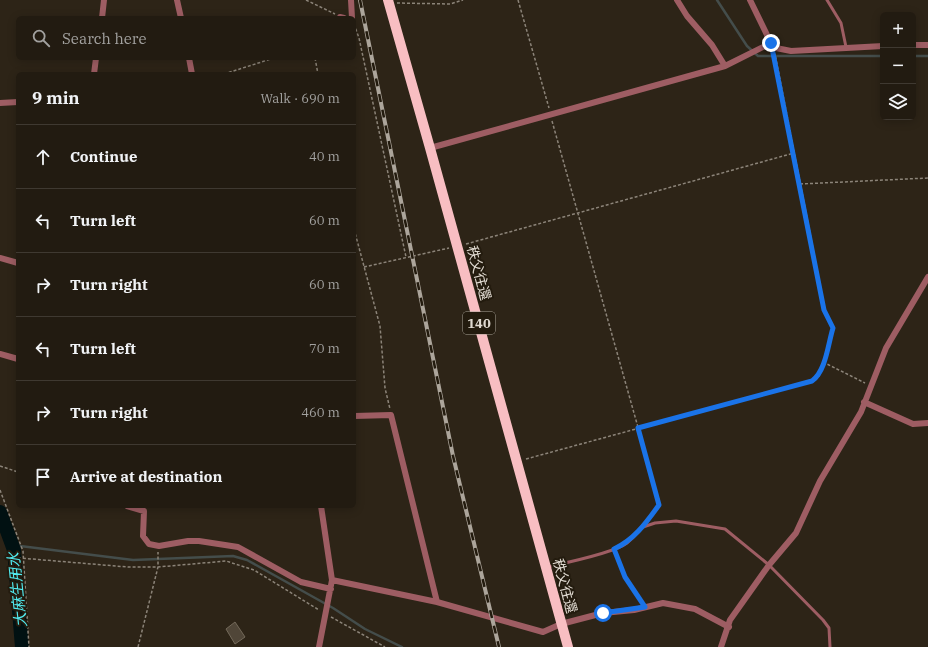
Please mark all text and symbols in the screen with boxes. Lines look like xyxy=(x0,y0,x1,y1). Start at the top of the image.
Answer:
map controls xyxy=(880,12,916,120)
button: + xyxy=(880,12,916,48)
search box xyxy=(16,16,356,60)
icon: search xyxy=(30,27,52,49)
text: Search here xyxy=(62,29,147,48)
route end xyxy=(762,34,780,52)
button: − xyxy=(880,48,916,84)
button: layers xyxy=(880,84,916,120)
text: 9 min xyxy=(32,87,80,109)
text: Walk · 690 m xyxy=(261,90,340,107)
icon: ahead xyxy=(32,146,54,168)
text: Continue xyxy=(70,147,137,166)
text: 40 m xyxy=(309,148,340,165)
icon: left xyxy=(32,210,54,232)
text: Turn left xyxy=(70,211,136,230)
text: 60 m xyxy=(309,212,340,229)
street label: 秩父往還 xyxy=(463,244,495,302)
icon: right xyxy=(32,274,54,296)
text: Turn right xyxy=(70,275,148,294)
text: 60 m xyxy=(309,276,340,293)
road number: 140 xyxy=(463,312,495,334)
icon: left xyxy=(32,338,54,360)
text: Turn left xyxy=(70,339,136,358)
text: 70 m xyxy=(309,340,340,357)
icon: right xyxy=(32,402,54,424)
text: Turn right xyxy=(70,403,148,422)
text: 460 m xyxy=(301,404,340,421)
icon: arrive xyxy=(32,466,54,488)
text: Arrive at destination xyxy=(70,467,222,486)
water label: 大麻生用水 xyxy=(3,550,30,628)
street label: 秩父往還 xyxy=(549,557,581,615)
route start xyxy=(594,604,612,622)

